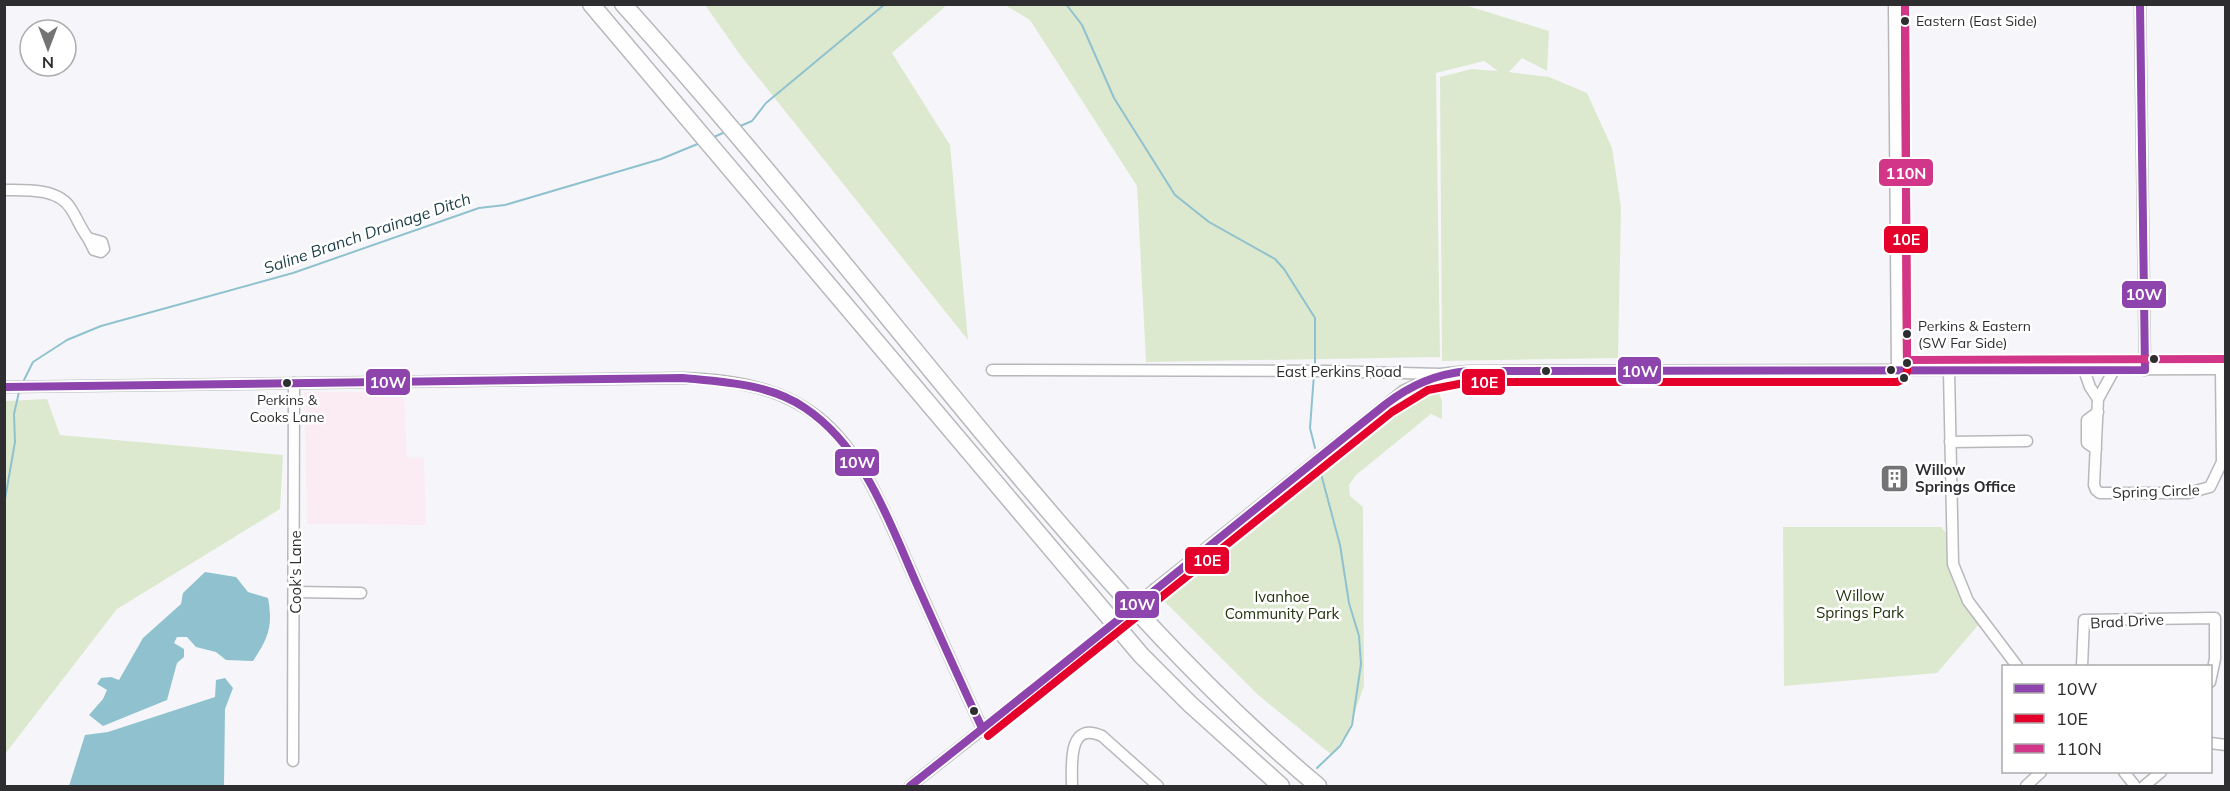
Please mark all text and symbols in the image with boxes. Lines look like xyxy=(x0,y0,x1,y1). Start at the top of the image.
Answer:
place label: Eastern (East Side) xyxy=(1916,12,2038,30)
marker: Eastern (East Side) xyxy=(1899,15,1911,27)
north arrow xyxy=(18,18,78,78)
text: N xyxy=(42,53,54,73)
line badge: 110N xyxy=(1878,158,1934,187)
text: 110N xyxy=(1886,163,1926,183)
water label: Saline Branch Drainage Ditch xyxy=(261,188,473,278)
line badge: 10E xyxy=(1883,225,1929,254)
text: 10E xyxy=(1892,229,1920,249)
line badge: 10W xyxy=(2121,280,2167,309)
text: 10W xyxy=(2125,284,2163,304)
place label: Perkins & Eastern (SW Far Side) xyxy=(1918,317,2031,352)
marker: Perkins & Eastern (SW Far Side) xyxy=(1901,328,1913,340)
unlabelled marker xyxy=(2148,353,2160,365)
line badge: 10W xyxy=(1617,356,1662,385)
unlabelled marker xyxy=(1901,357,1913,369)
text: 10W xyxy=(1621,361,1659,381)
street label: East Perkins Road xyxy=(1276,362,1402,381)
unlabelled marker xyxy=(1885,364,1897,376)
unlabelled marker xyxy=(1540,365,1552,377)
line badge: 10W xyxy=(365,368,411,396)
line badge: 10E xyxy=(1461,368,1506,396)
text: 10W xyxy=(369,372,407,392)
text: 10E xyxy=(1470,372,1498,392)
unlabelled marker xyxy=(1898,372,1910,384)
marker: Perkins & Cooks Lane xyxy=(281,377,293,389)
place label: Perkins & Cooks Lane xyxy=(250,391,324,426)
line badge: 10W xyxy=(834,448,880,477)
text: 10W xyxy=(838,452,876,472)
place label: Willow Springs Office xyxy=(1915,460,2016,496)
building icon: Willow Springs Office xyxy=(1878,462,1910,494)
street label: Spring Circle xyxy=(2112,480,2200,502)
street label: Cook's Lane xyxy=(286,530,305,614)
line badge: 10E xyxy=(1184,546,1230,575)
text: 10E xyxy=(1193,550,1221,570)
park label: Willow Springs Park xyxy=(1816,586,1904,622)
park label: Ivanhoe Community Park xyxy=(1225,587,1339,623)
line badge: 10W xyxy=(1114,590,1160,619)
text: 10W xyxy=(1118,594,1156,614)
street label: Brad Drive xyxy=(2090,610,2164,632)
legend xyxy=(2002,665,2212,773)
text: 10W xyxy=(2056,677,2098,700)
unlabelled marker xyxy=(968,705,980,717)
text: 10E xyxy=(2056,707,2088,730)
text: 110N xyxy=(2056,737,2102,760)

